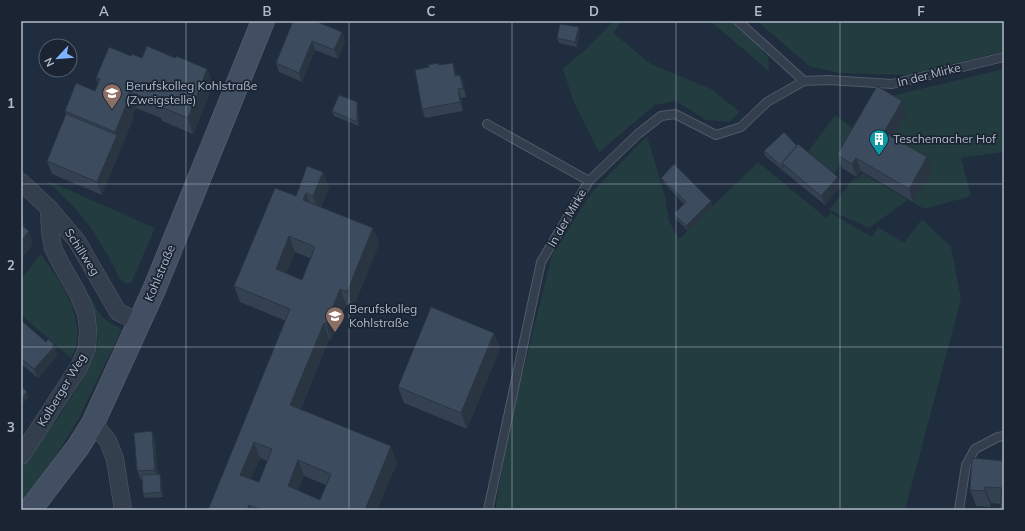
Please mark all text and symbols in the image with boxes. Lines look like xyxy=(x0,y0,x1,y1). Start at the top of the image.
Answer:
text: A xyxy=(99,3,109,19)
text: B xyxy=(263,3,272,19)
text: C xyxy=(427,3,436,19)
text: D xyxy=(589,3,599,19)
text: E xyxy=(754,3,762,19)
text: F xyxy=(917,3,925,19)
north arrow xyxy=(38,38,78,78)
text: N xyxy=(41,56,57,69)
street label: In der Mirke xyxy=(896,59,962,90)
place label: Berufskolleg Kohlstraße (Zweigstelle) xyxy=(126,78,257,107)
school or university icon: Berufskolleg Kohlstraße (Zweigstelle) xyxy=(101,82,123,110)
text: 1 xyxy=(7,95,15,111)
building icon: Teschemacher Hof xyxy=(868,128,890,156)
place label: Teschemacher Hof xyxy=(893,131,997,146)
street label: In der Mirke xyxy=(544,186,589,249)
street label: Schillweg xyxy=(62,225,103,278)
street label: Kohlstraße xyxy=(141,242,178,303)
text: 2 xyxy=(7,257,15,273)
place label: Berufskolleg Kohlstraße xyxy=(349,301,417,330)
school or university icon: Berufskolleg Kohlstraße xyxy=(324,305,346,333)
street label: Kolberger Weg xyxy=(34,350,89,429)
text: 3 xyxy=(7,419,15,435)

